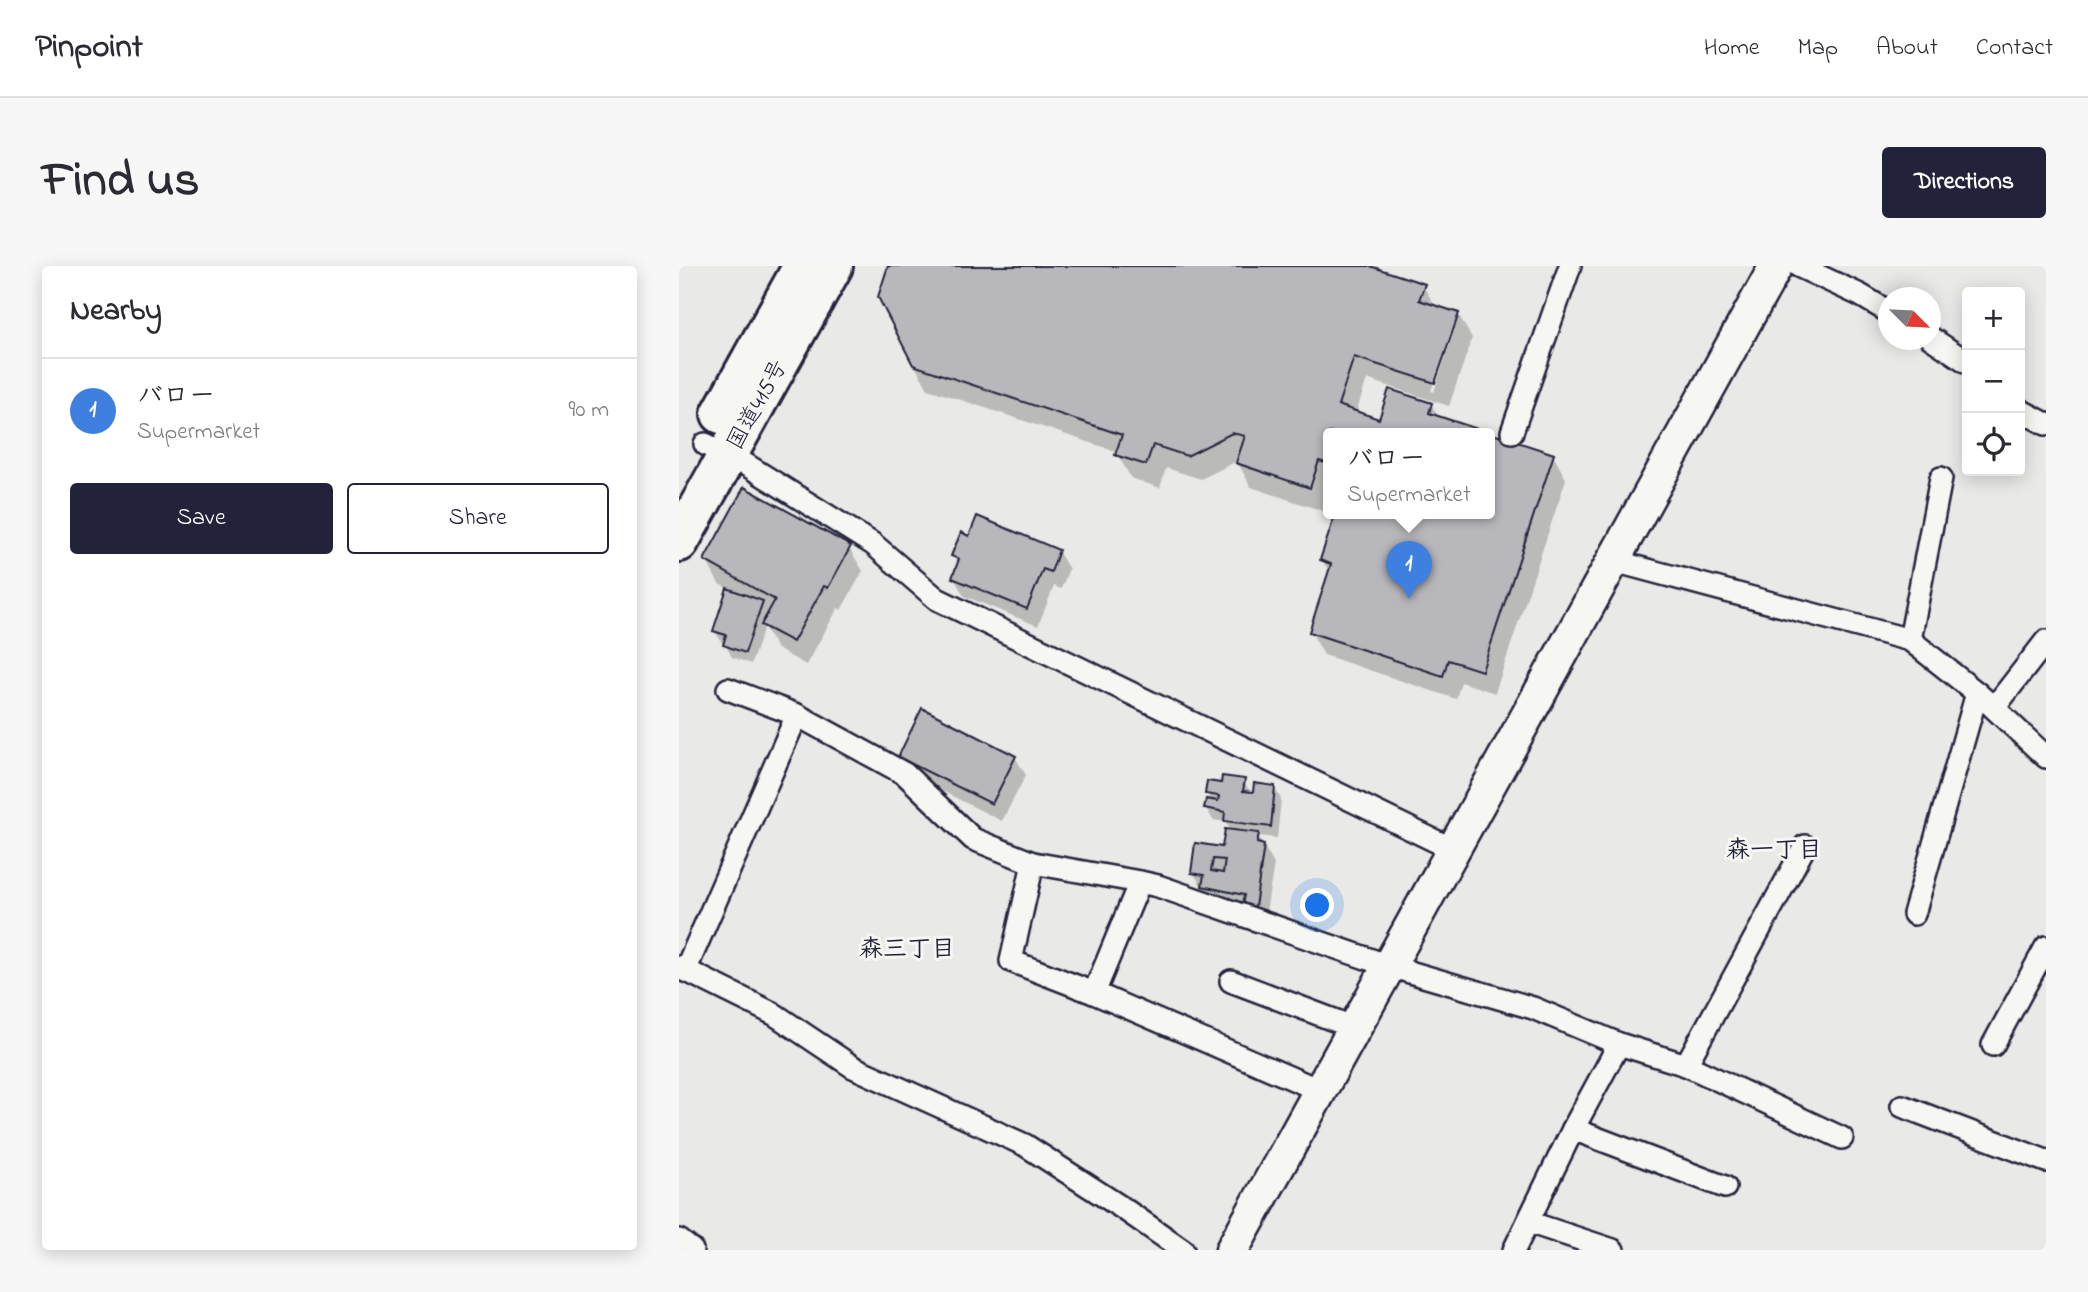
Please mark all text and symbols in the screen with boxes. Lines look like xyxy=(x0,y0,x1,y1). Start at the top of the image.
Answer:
text: Pinpoint xyxy=(35,24,143,72)
text: Home xyxy=(1704,31,1760,66)
text: Map xyxy=(1798,31,1838,66)
text: About xyxy=(1876,31,1938,66)
text: Contact xyxy=(1976,31,2053,66)
text: Find us xyxy=(42,146,199,218)
button: Directions xyxy=(1882,147,2046,218)
north arrow xyxy=(1878,287,1941,350)
map controls xyxy=(1962,287,2025,476)
button: + xyxy=(1962,287,2025,350)
text: Nearby xyxy=(70,290,162,334)
button: − xyxy=(1962,350,2025,413)
street label: 国道415号 xyxy=(720,354,797,456)
text: バロー xyxy=(137,378,215,416)
text: 1 xyxy=(89,394,97,427)
text: 90 m xyxy=(569,394,609,427)
button: locate xyxy=(1962,413,2025,476)
text: Supermarket xyxy=(137,416,260,449)
popup xyxy=(1323,428,1495,519)
text: バロー xyxy=(1347,441,1425,479)
text: Supermarket xyxy=(1347,479,1471,512)
button: Save xyxy=(70,483,333,554)
button: Share xyxy=(347,483,609,554)
pin: 1 xyxy=(1386,541,1432,599)
district label: 森一丁目 xyxy=(1726,834,1822,869)
your location xyxy=(1300,888,1334,922)
district label: 森三丁目 xyxy=(859,933,955,968)

